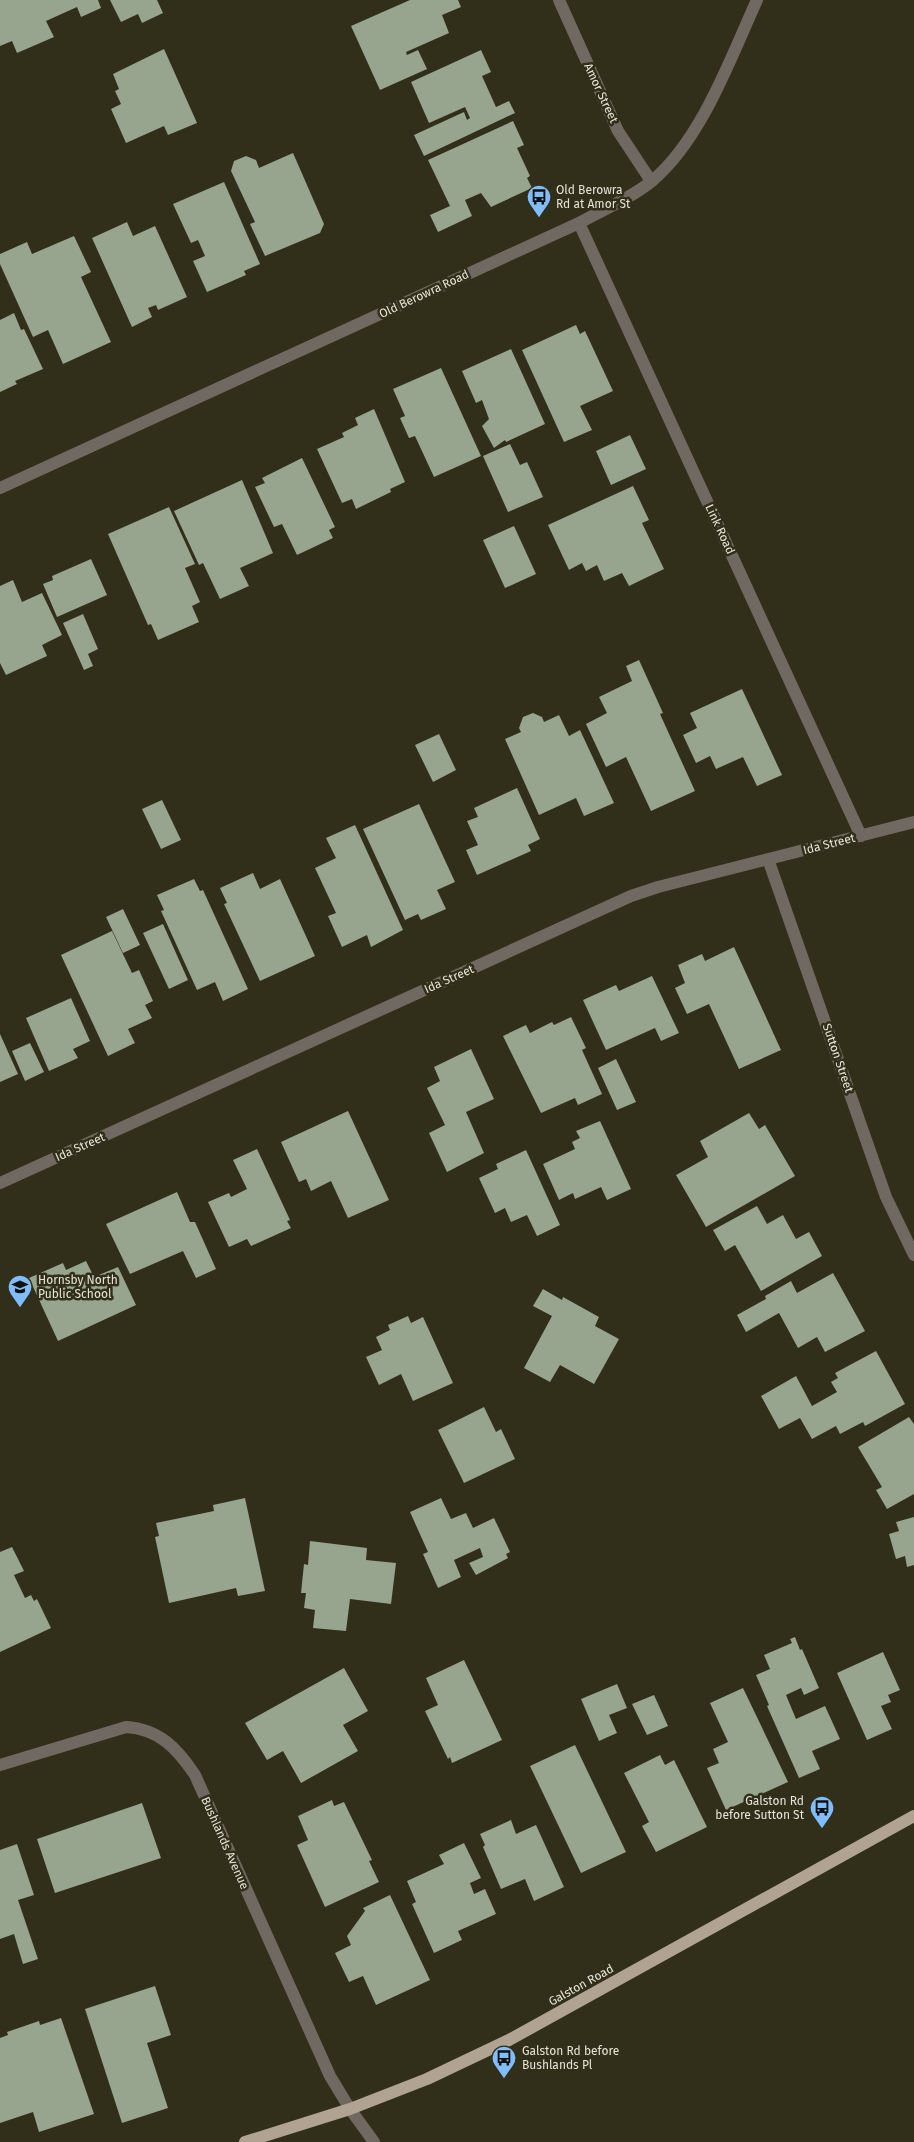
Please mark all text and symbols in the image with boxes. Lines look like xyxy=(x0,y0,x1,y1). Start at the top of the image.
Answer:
street label: Amor Street xyxy=(581,61,621,126)
place label: Old Berowra Rd at Amor St xyxy=(556,183,631,211)
bus stop icon: Old Berowra Rd at Amor St xyxy=(526,184,552,218)
street label: Old Berowra Road xyxy=(377,267,471,321)
street label: Link Road xyxy=(702,502,738,556)
street label: Ida Street xyxy=(802,831,857,857)
street label: Ida Street xyxy=(422,962,477,996)
street label: Sutton Street xyxy=(820,1022,857,1095)
street label: Ida Street xyxy=(53,1130,108,1164)
place label: Hornsby North Public School xyxy=(38,1273,118,1301)
school or university icon: Hornsby North Public School xyxy=(7,1274,33,1308)
place label: Galston Rd before Sutton St xyxy=(715,1794,805,1822)
street label: Bushlands Avenue xyxy=(198,1795,252,1891)
bus stop icon: Galston Rd before Sutton St xyxy=(809,1795,835,1829)
street label: Galston Road xyxy=(546,1961,616,2009)
place label: Galston Rd before Bushlands Pl xyxy=(522,2044,619,2072)
bus stop icon: Galston Rd before Bushlands Pl xyxy=(491,2045,517,2079)

